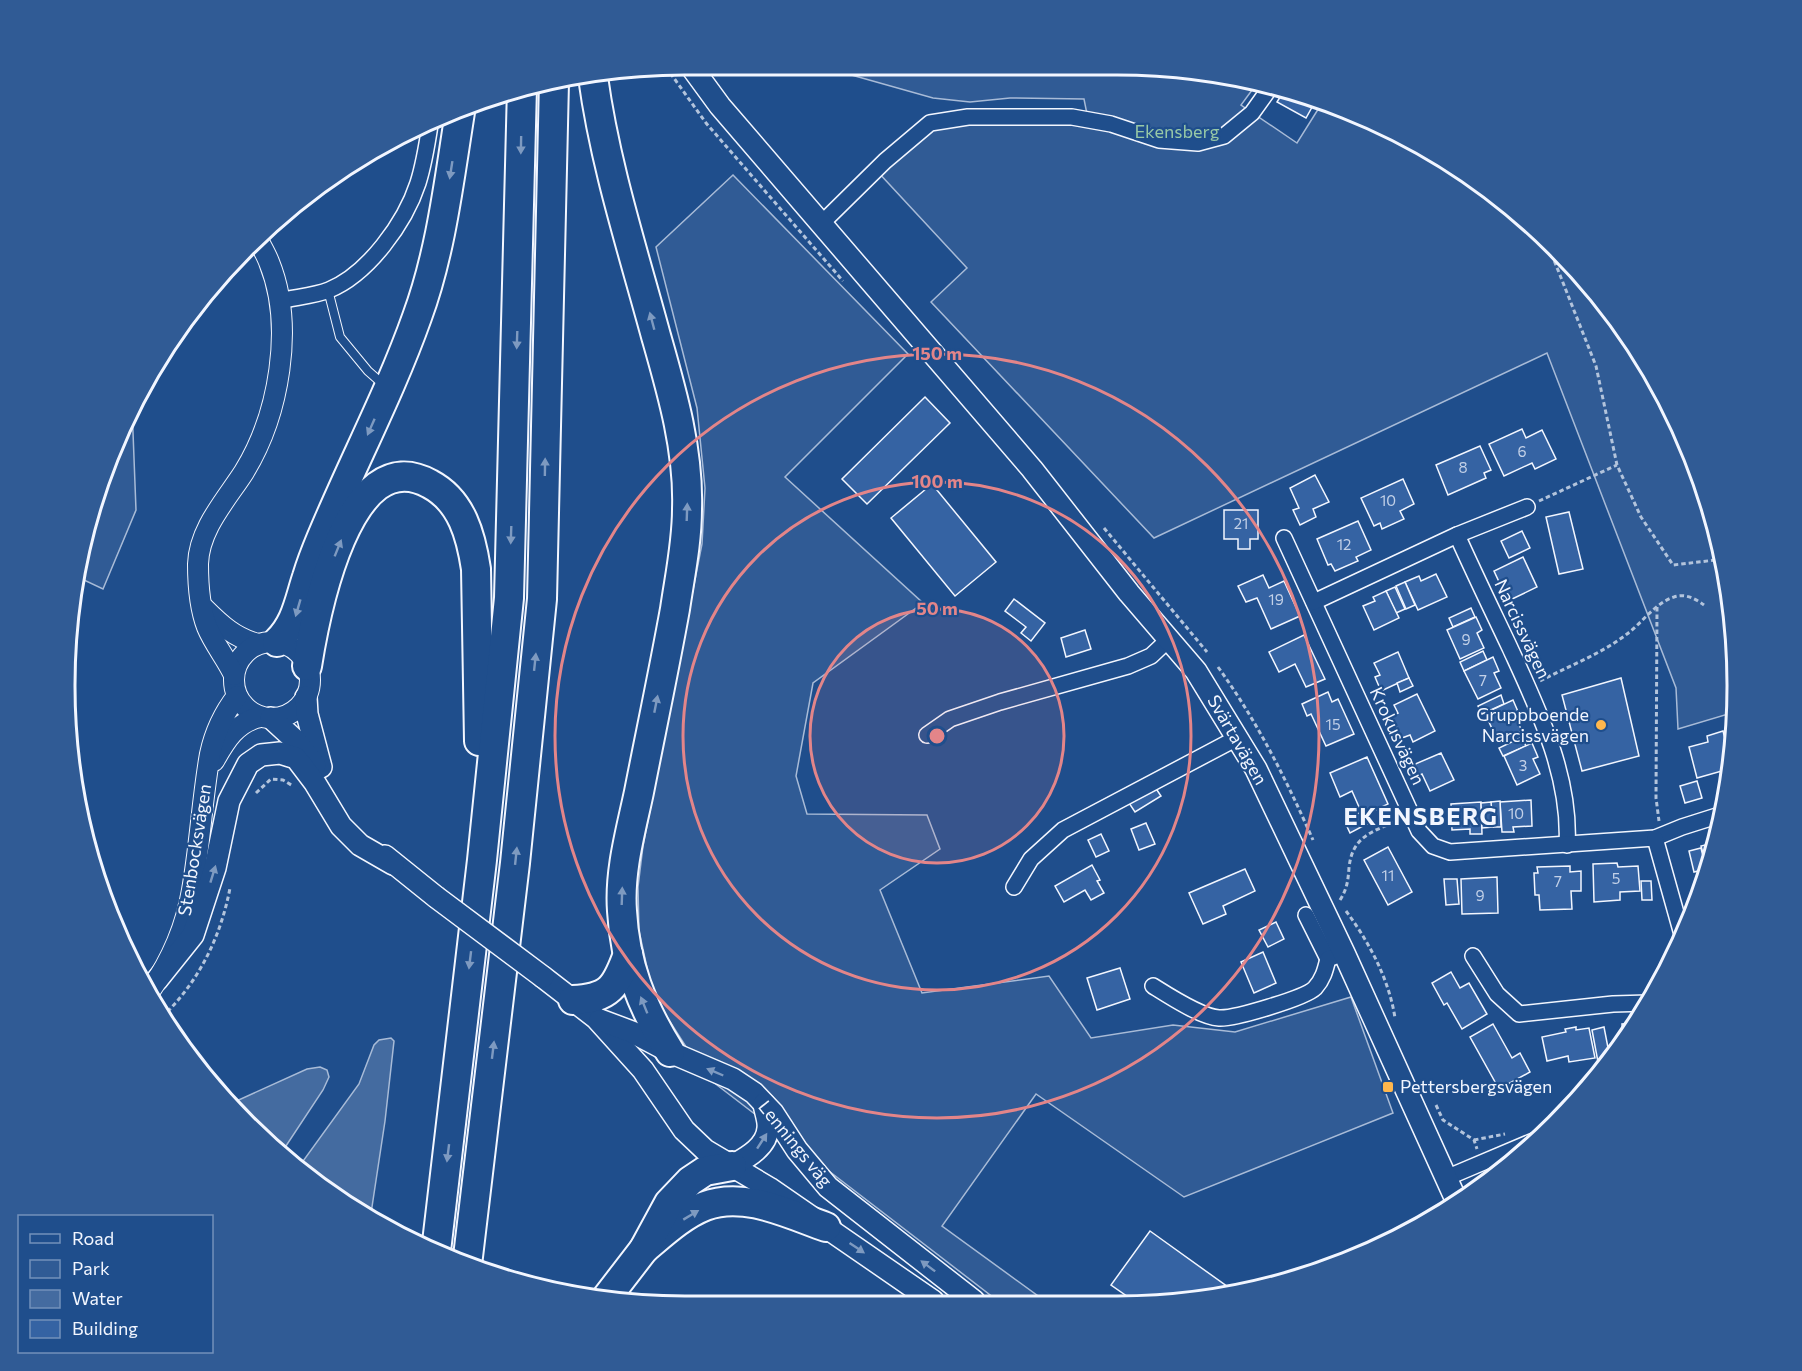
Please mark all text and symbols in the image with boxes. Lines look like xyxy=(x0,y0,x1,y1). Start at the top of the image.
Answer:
park label: Ekensberg xyxy=(1134,120,1220,142)
one-way arrow xyxy=(516,136,526,155)
one-way arrow xyxy=(446,161,455,180)
one-way arrow xyxy=(647,312,656,330)
one-way arrow xyxy=(512,331,521,350)
text: 150 m xyxy=(912,342,962,364)
one-way arrow xyxy=(366,419,376,437)
house number: 6 xyxy=(1517,442,1527,460)
one-way arrow xyxy=(540,458,550,477)
house number: 8 xyxy=(1458,458,1468,476)
text: 100 m xyxy=(911,470,963,492)
house number: 10 xyxy=(1380,491,1396,509)
one-way arrow xyxy=(682,502,692,521)
house number: 21 xyxy=(1234,514,1248,532)
one-way arrow xyxy=(506,526,516,545)
house number: 12 xyxy=(1337,535,1351,553)
one-way arrow xyxy=(333,539,343,557)
street label: Narcissvägen xyxy=(1490,575,1556,682)
house number: 19 xyxy=(1268,590,1284,608)
text: 50 m xyxy=(916,597,958,619)
one-way arrow xyxy=(292,599,302,617)
house number: 9 xyxy=(1461,630,1471,648)
one-way arrow xyxy=(530,652,540,671)
house number: 7 xyxy=(1479,671,1487,689)
street label: Krokusvägen xyxy=(1366,683,1430,788)
street label: Svärtavägen xyxy=(1203,691,1272,788)
one-way arrow xyxy=(652,694,661,713)
place label: Gruppboende Narcissvägen xyxy=(1476,703,1589,746)
house number: 15 xyxy=(1325,715,1341,733)
marker: Gruppboende Narcissvägen xyxy=(1594,718,1608,732)
centre of rings xyxy=(927,726,947,746)
house number: 3 xyxy=(1519,756,1527,774)
street label: Stenbocksvägen xyxy=(173,782,215,917)
district label: EKENSBERG xyxy=(1343,801,1499,830)
house number: 10 xyxy=(1508,804,1524,822)
one-way arrow xyxy=(511,846,521,865)
one-way arrow xyxy=(209,865,218,883)
house number: 11 xyxy=(1382,866,1394,884)
house number: 5 xyxy=(1612,869,1620,887)
house number: 7 xyxy=(1554,872,1562,890)
one-way arrow xyxy=(617,886,627,905)
house number: 9 xyxy=(1475,886,1485,904)
one-way arrow xyxy=(465,950,475,969)
one-way arrow xyxy=(639,996,649,1014)
one-way arrow xyxy=(488,1040,498,1059)
one-way arrow xyxy=(706,1067,724,1077)
place label: Pettersbergsvägen xyxy=(1400,1075,1552,1097)
marker: Pettersbergsvägen xyxy=(1381,1080,1395,1094)
street label: Lennings väg xyxy=(754,1096,837,1191)
one-way arrow xyxy=(756,1132,767,1149)
one-way arrow xyxy=(443,1144,453,1163)
one-way arrow xyxy=(683,1209,699,1220)
legend xyxy=(18,1215,213,1353)
text: Road xyxy=(72,1227,114,1249)
one-way arrow xyxy=(849,1242,865,1254)
text: Park xyxy=(72,1257,110,1279)
one-way arrow xyxy=(920,1260,936,1272)
text: Water xyxy=(72,1287,123,1309)
text: Building xyxy=(72,1317,138,1339)

